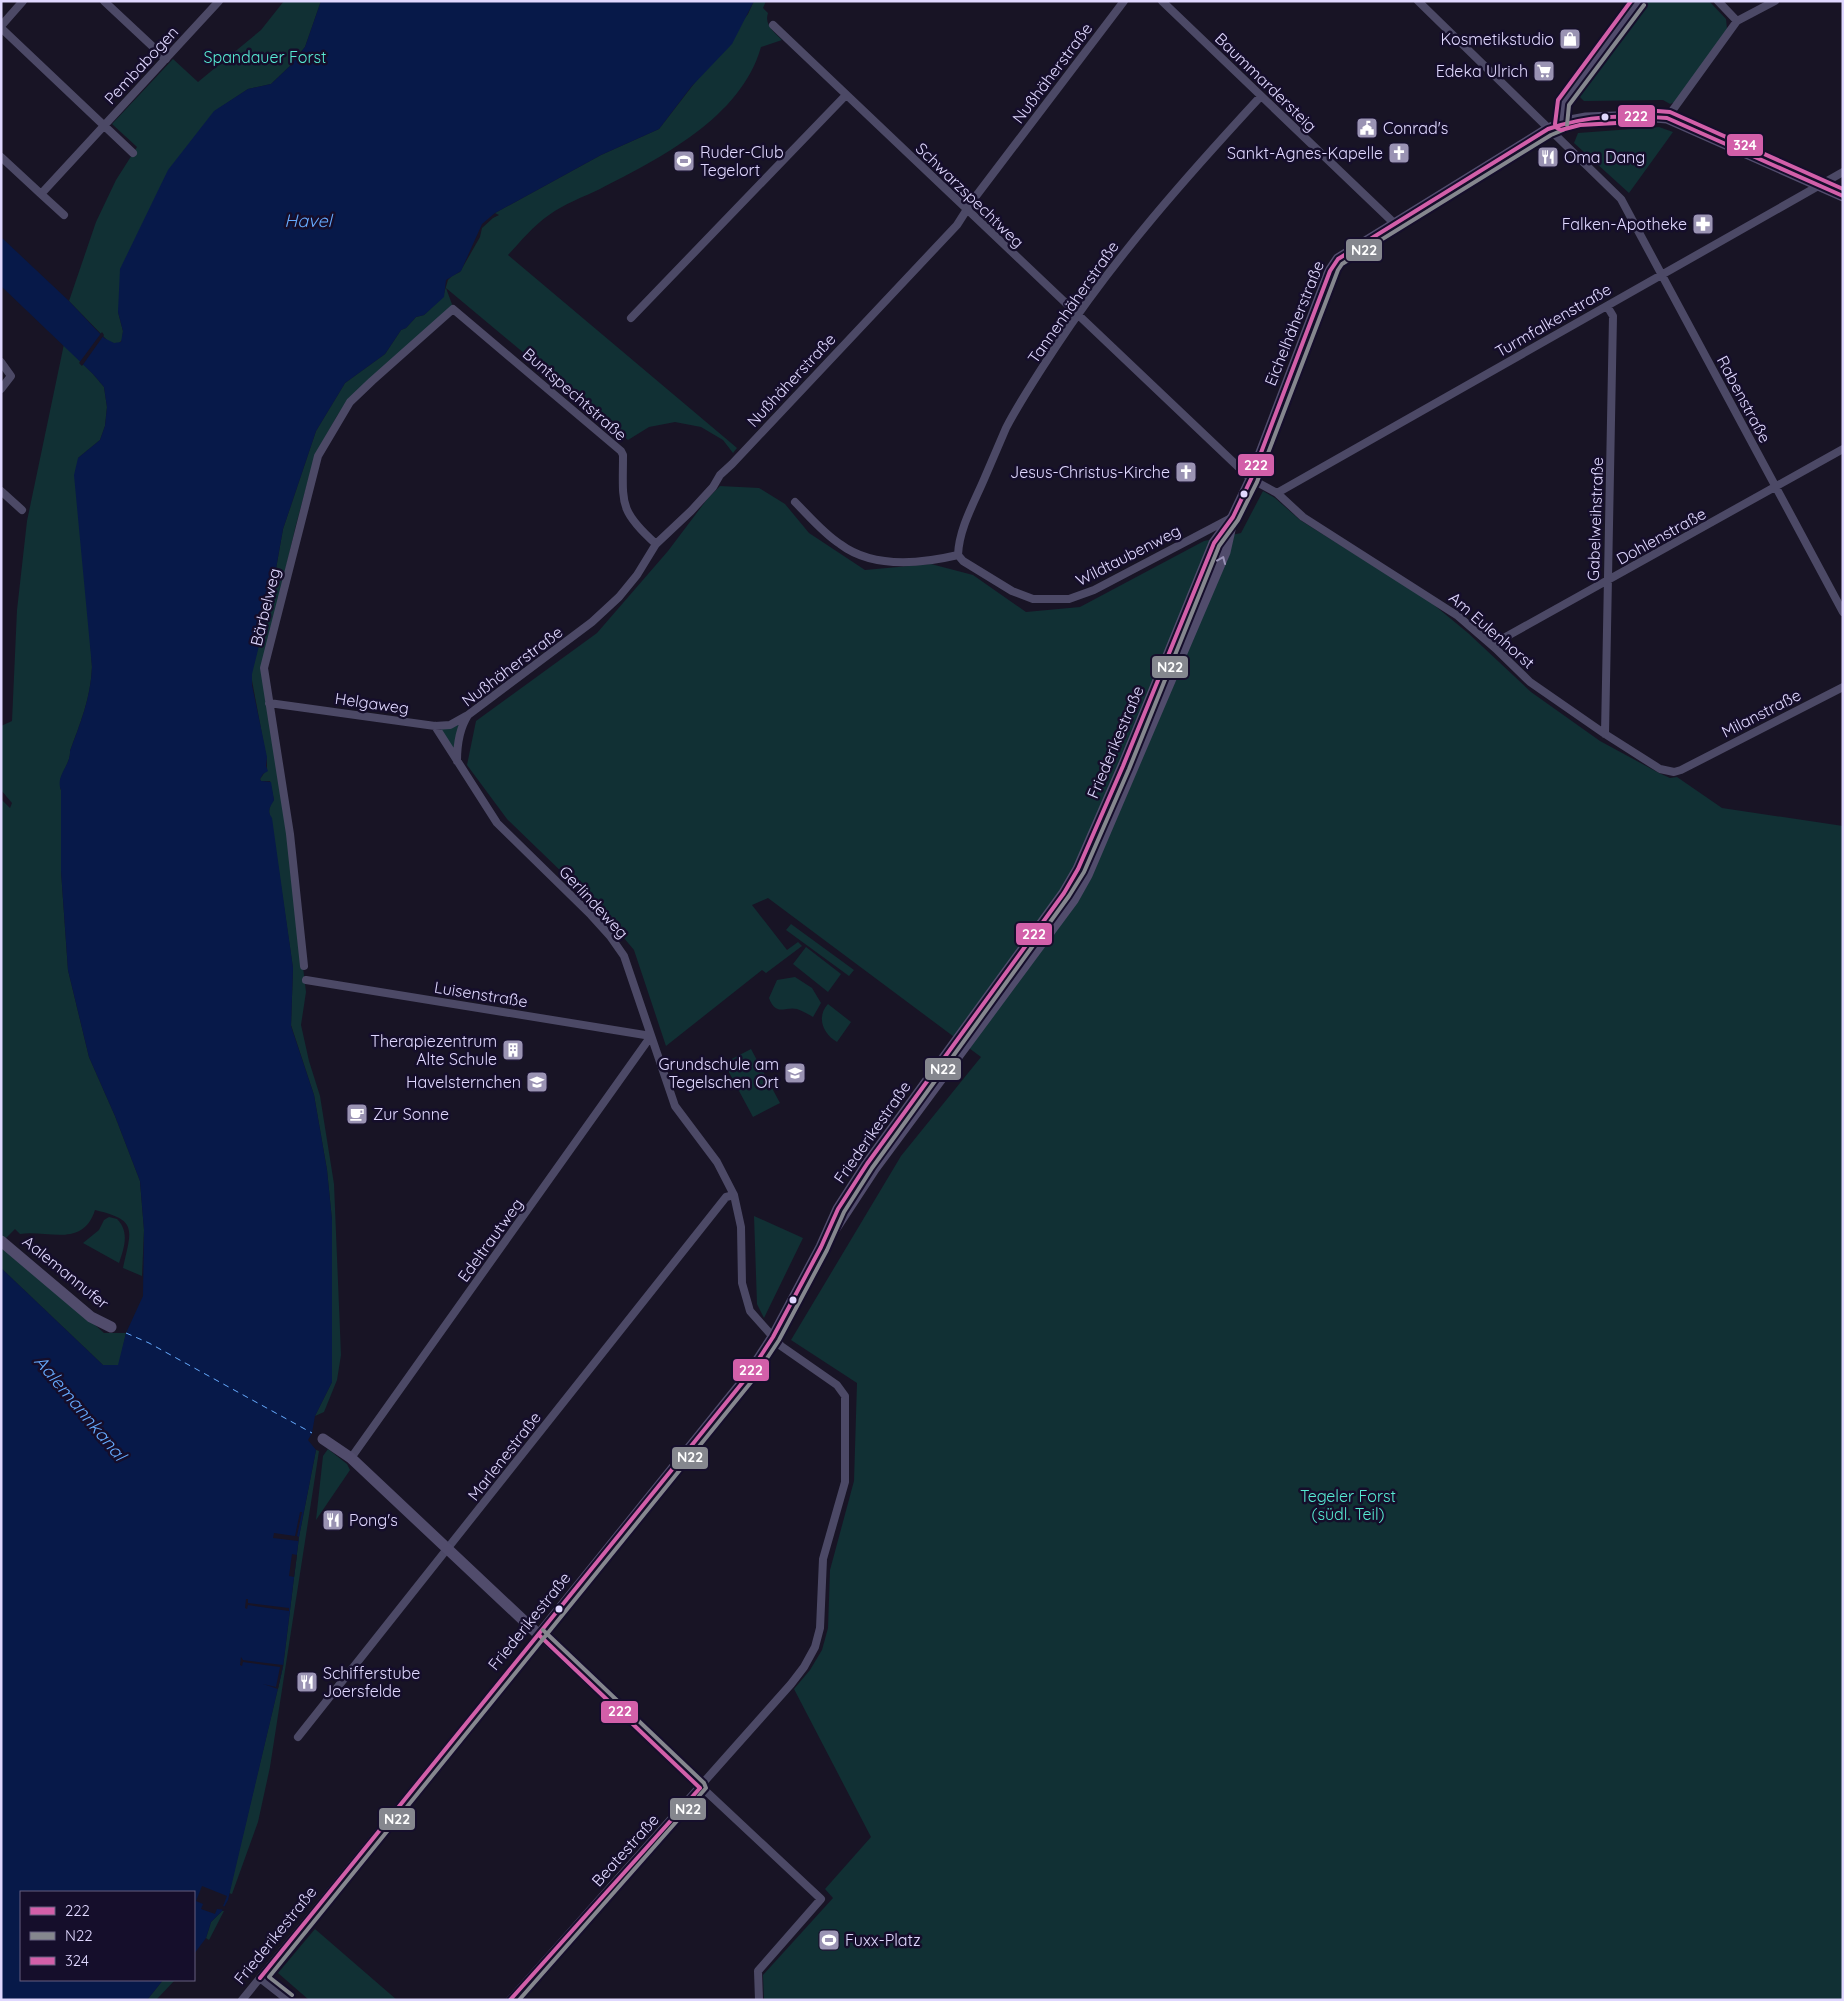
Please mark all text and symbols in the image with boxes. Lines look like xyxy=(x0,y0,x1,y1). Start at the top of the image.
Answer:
street label: Nußhäherstraße xyxy=(1008,19,1096,127)
street label: Pembabogen xyxy=(100,22,182,108)
shop icon: Kosmetikstudio xyxy=(1558,27,1582,51)
street label: Baummardersteig xyxy=(1211,28,1321,136)
place label: Kosmetikstudio xyxy=(1441,29,1554,49)
park label: Spandauer Forst xyxy=(203,47,327,67)
supermarket icon: Edeka Ulrich xyxy=(1532,59,1556,83)
place label: Edeka Ulrich xyxy=(1436,61,1528,81)
line badge: 222 xyxy=(1617,104,1656,128)
text: 222 xyxy=(1624,107,1648,125)
unlabelled marker xyxy=(1600,112,1610,122)
public building icon: Conrad's xyxy=(1355,116,1379,140)
place label: Conrad's xyxy=(1383,118,1448,138)
line badge: 324 xyxy=(1726,133,1764,157)
text: 324 xyxy=(1733,136,1757,154)
street label: Schwarzspechtweg xyxy=(912,138,1028,252)
church icon: Sankt-Agnes-Kapelle xyxy=(1387,141,1411,165)
place label: Ruder-Club Tegelort xyxy=(700,142,784,180)
place label: Sankt-Agnes-Kapelle xyxy=(1227,143,1383,163)
restaurant icon: Oma Dang xyxy=(1536,145,1560,169)
place label: Oma Dang xyxy=(1564,147,1645,167)
sports icon: Ruder-Club Tegelort xyxy=(672,149,696,173)
water label: Havel xyxy=(284,209,334,232)
pharmacy icon: Falken-Apotheke xyxy=(1691,212,1715,236)
place label: Falken-Apotheke xyxy=(1562,214,1687,234)
street label: Tannenhäherstraße xyxy=(1023,237,1123,367)
line badge: N22 xyxy=(1345,238,1383,262)
text: N22 xyxy=(1351,241,1377,259)
street label: Eichelhäherstraße xyxy=(1260,258,1328,388)
street label: Turmfalkenstraße xyxy=(1491,279,1615,361)
street label: Nußhäherstraße xyxy=(742,329,840,431)
street label: Buntspechtstraße xyxy=(519,343,631,445)
street label: Rabenstraße xyxy=(1713,352,1775,446)
line badge: 222 xyxy=(1237,453,1275,477)
text: 222 xyxy=(1244,456,1268,474)
street label: Gabelweihstraße xyxy=(1583,457,1607,581)
church icon: Jesus-Christus-Kirche xyxy=(1174,460,1198,484)
place label: Jesus-Christus-Kirche xyxy=(1010,462,1170,482)
unlabelled marker xyxy=(1239,489,1249,499)
street label: Dohlenstraße xyxy=(1613,503,1709,569)
street label: Wildtaubenweg xyxy=(1072,520,1184,590)
one-way arrow xyxy=(1216,556,1226,564)
street label: Bärbelweg xyxy=(246,566,284,648)
street label: Am Eulenhorst xyxy=(1445,587,1539,673)
street label: Nußhäherstraße xyxy=(458,622,566,710)
line badge: N22 xyxy=(1151,655,1189,679)
text: N22 xyxy=(1157,658,1183,676)
street label: Friederikestraße xyxy=(1082,683,1148,801)
street label: Milanstraße xyxy=(1718,684,1804,742)
street label: Helgaweg xyxy=(334,688,410,718)
street label: Gerlindeweg xyxy=(555,861,633,943)
line badge: 222 xyxy=(1015,922,1053,946)
text: 222 xyxy=(1022,925,1046,943)
street label: Luisenstraße xyxy=(433,977,529,1011)
place label: Therapiezentrum Alte Schule xyxy=(370,1031,497,1069)
building icon: Therapiezentrum Alte Schule xyxy=(501,1038,525,1062)
place label: Grundschule am Tegelschen Ort xyxy=(658,1054,779,1092)
line badge: N22 xyxy=(924,1057,962,1081)
text: N22 xyxy=(930,1060,956,1078)
school or university icon: Grundschule am Tegelschen Ort xyxy=(783,1061,807,1085)
school or university icon: Havelsternchen xyxy=(525,1070,549,1094)
place label: Havelsternchen xyxy=(406,1072,521,1092)
street label: Friederikestraße xyxy=(829,1077,915,1187)
cafe icon: Zur Sonne xyxy=(345,1102,369,1126)
place label: Zur Sonne xyxy=(373,1104,449,1124)
street label: Edeltrautweg xyxy=(453,1194,527,1286)
street label: Aalemannufer xyxy=(19,1231,113,1313)
unlabelled marker xyxy=(788,1295,798,1305)
water label: Aalemannkanal xyxy=(29,1350,133,1467)
line badge: 222 xyxy=(732,1358,770,1382)
text: 222 xyxy=(739,1361,763,1379)
street label: Marlenestraße xyxy=(463,1408,545,1504)
line badge: N22 xyxy=(671,1446,709,1470)
text: N22 xyxy=(677,1448,703,1466)
park label: Tegeler Forst (südl. Teil) xyxy=(1300,1486,1396,1524)
restaurant icon: Pong's xyxy=(321,1508,345,1532)
place label: Pong's xyxy=(349,1510,398,1530)
street label: Friederikestraße xyxy=(483,1568,575,1674)
unlabelled marker xyxy=(554,1604,564,1614)
place label: Schifferstube Joersfelde xyxy=(323,1663,420,1701)
restaurant icon: Schifferstube Joersfelde xyxy=(295,1670,319,1694)
line badge: 222 xyxy=(600,1700,639,1724)
text: 222 xyxy=(608,1702,632,1720)
line badge: N22 xyxy=(669,1797,707,1821)
text: N22 xyxy=(675,1800,701,1818)
line badge: N22 xyxy=(378,1807,416,1831)
text: N22 xyxy=(384,1810,410,1828)
street label: Beatestraße xyxy=(587,1810,663,1890)
street label: Friederikestraße xyxy=(229,1882,321,1988)
legend xyxy=(20,1891,195,1981)
text: 222 xyxy=(65,1901,90,1920)
text: N22 xyxy=(65,1926,93,1945)
sports icon: Fuxx-Platz xyxy=(817,1928,841,1952)
place label: Fuxx-Platz xyxy=(845,1930,921,1950)
text: 324 xyxy=(65,1951,89,1970)

